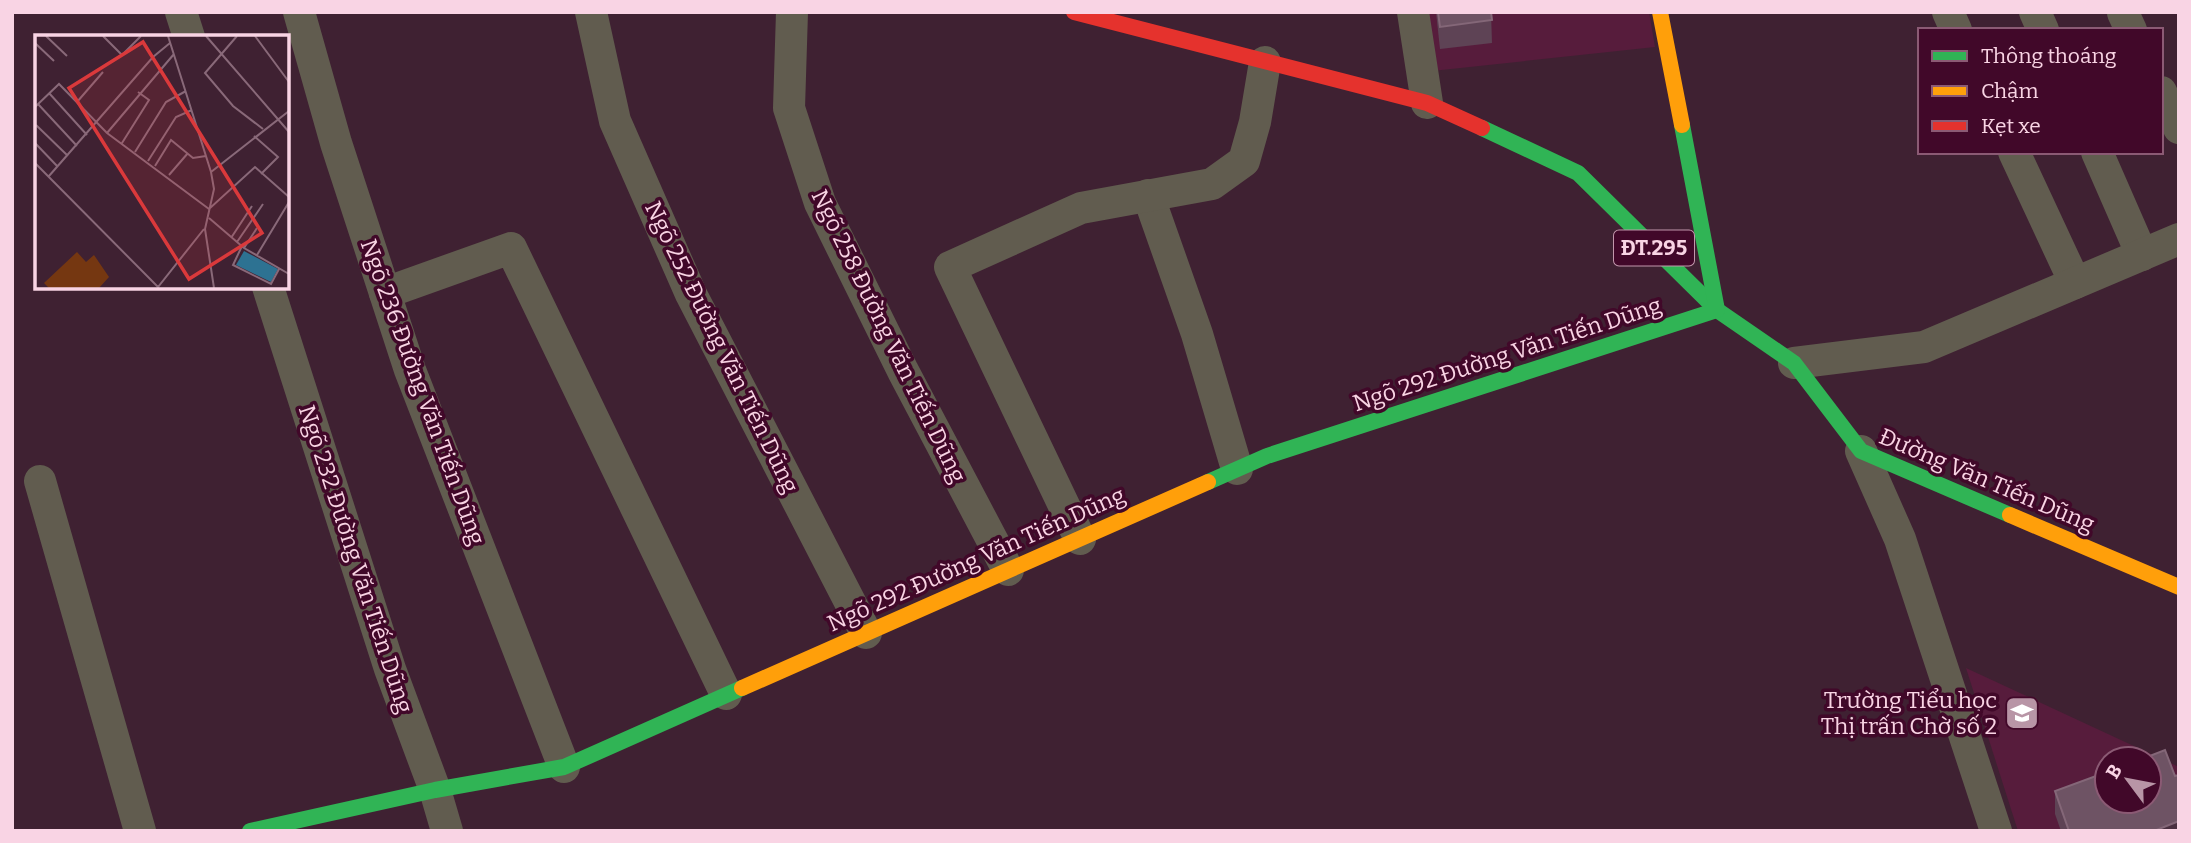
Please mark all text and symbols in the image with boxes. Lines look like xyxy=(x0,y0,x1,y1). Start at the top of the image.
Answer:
legend xyxy=(1918,28,2163,154)
inset map xyxy=(35,35,289,289)
text: Thông thoáng xyxy=(1981,43,2117,69)
text: Chậm xyxy=(1981,78,2039,104)
text: Kẹt xe xyxy=(1981,113,2041,139)
street label: Ngõ 258 Đường Văn Tiến Dũng xyxy=(806,185,972,487)
street label: Ngõ 252 Đường Văn Tiến Dũng xyxy=(639,197,805,498)
road number: ĐT.295 xyxy=(1614,230,1694,266)
street label: Ngõ 236 Đường Văn Tiến Dũng xyxy=(355,235,491,549)
street label: Ngõ 292 Đường Văn Tiến Dũng xyxy=(1349,291,1665,417)
street label: Ngõ 232 Đường Văn Tiến Dũng xyxy=(293,401,419,717)
street label: Đường Văn Tiến Dũng xyxy=(1875,422,2099,538)
street label: Ngõ 292 Đường Văn Tiến Dũng xyxy=(823,481,1129,637)
place label: Trường Tiểu học Thị trấn Chờ số 2 xyxy=(1821,686,1997,740)
school or university icon: Trường Tiểu học Thị trấn Chờ số 2 xyxy=(2003,694,2041,732)
north arrow xyxy=(2093,745,2163,815)
text: B xyxy=(2101,760,2127,783)

